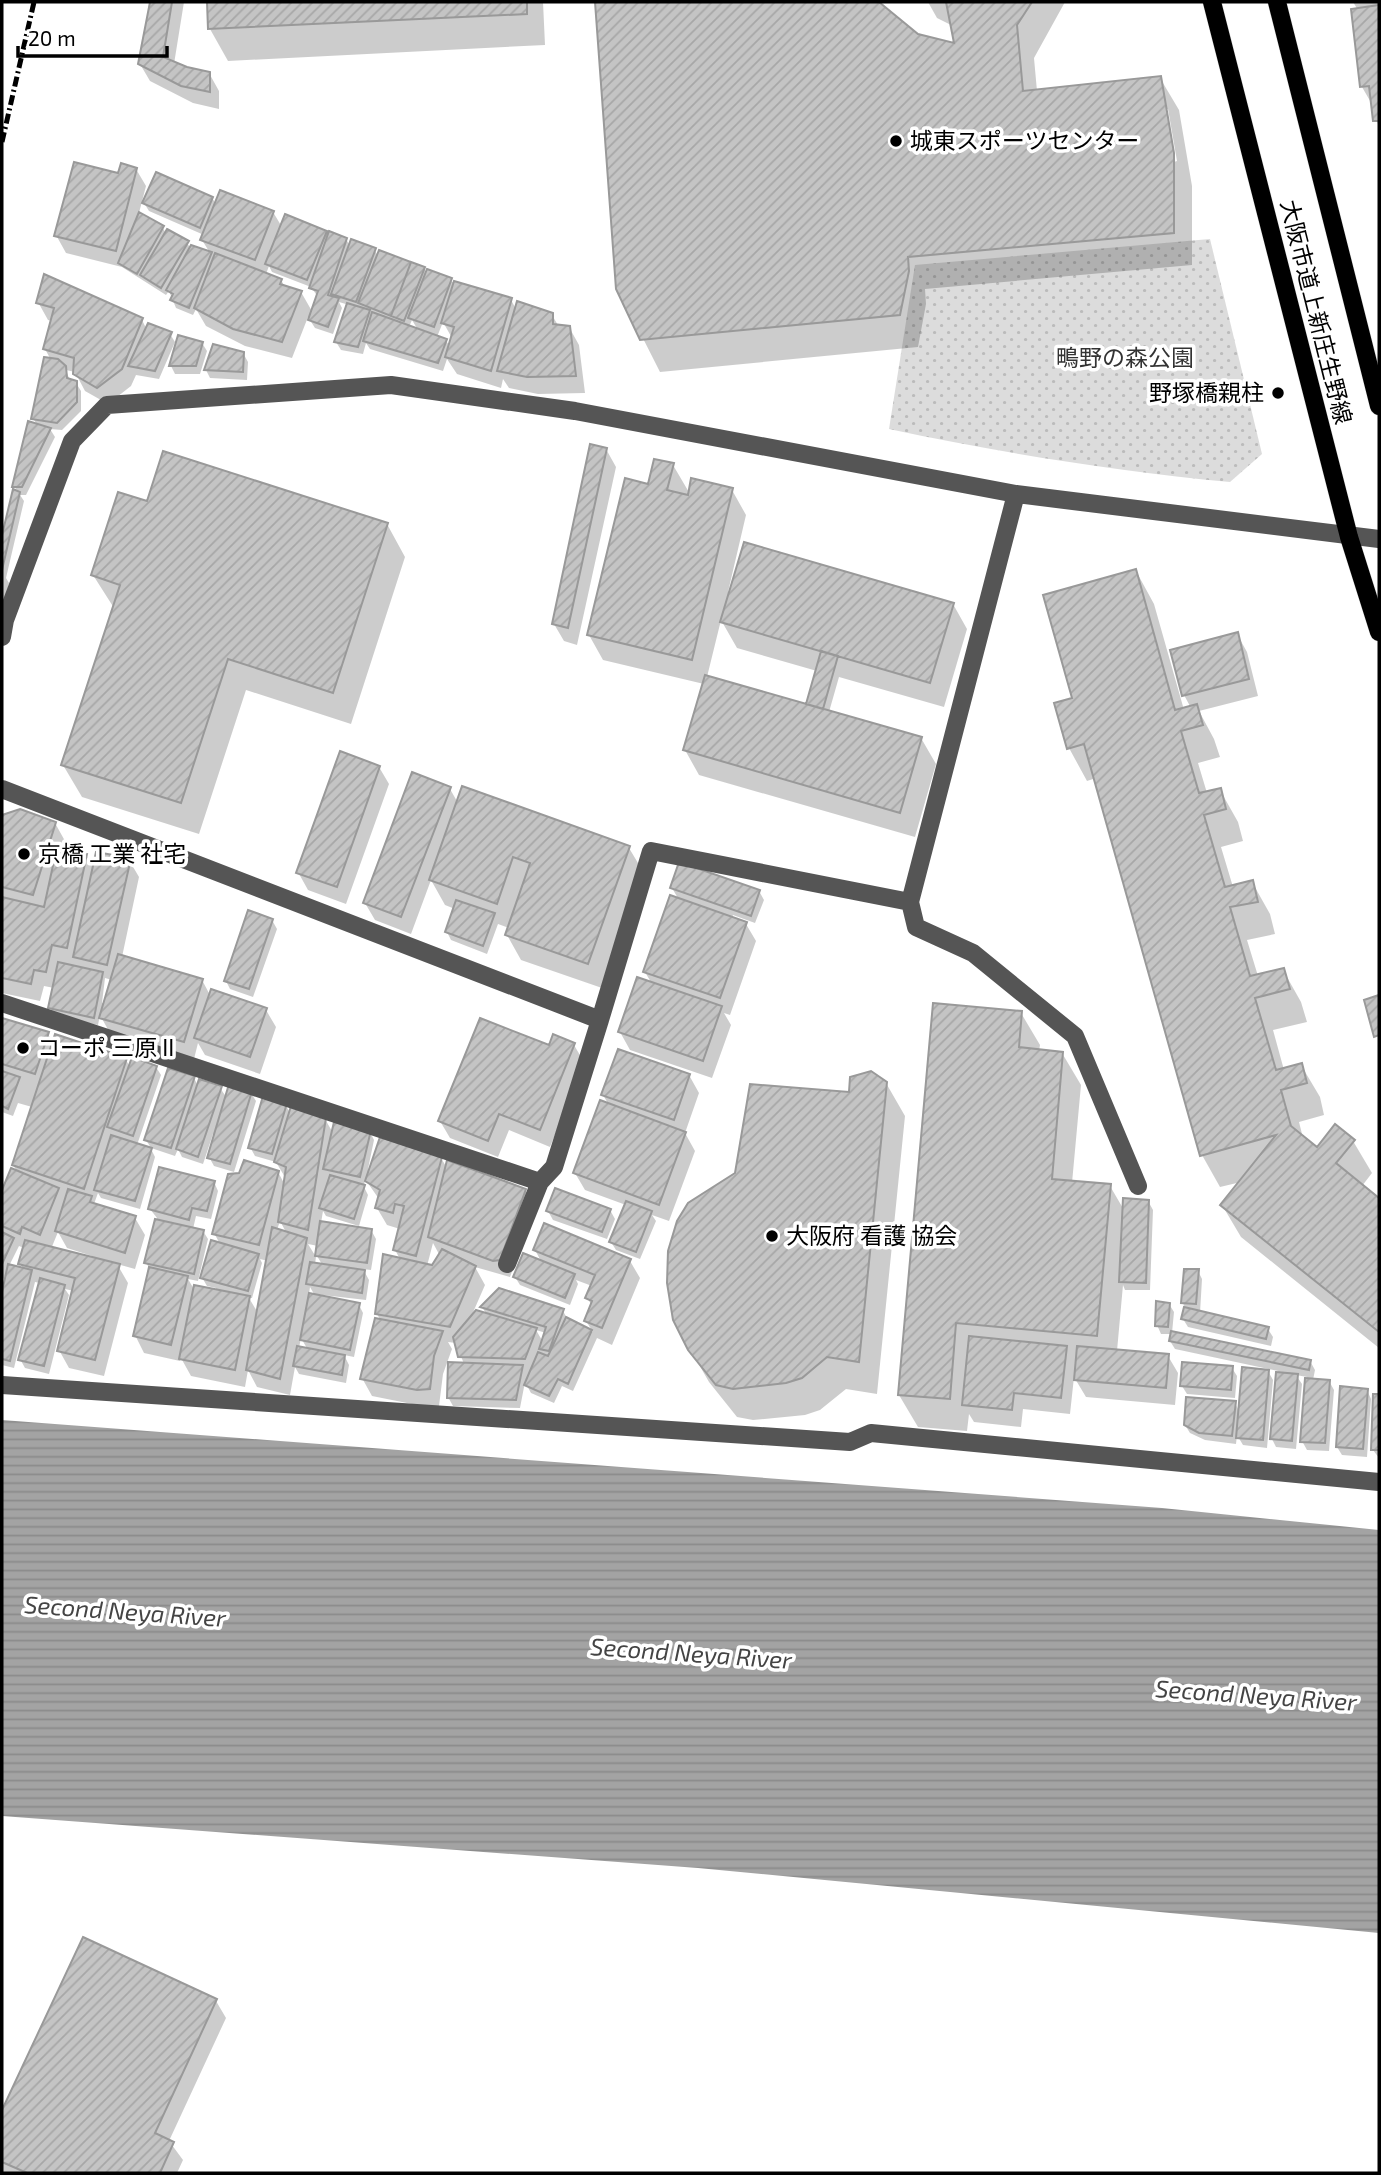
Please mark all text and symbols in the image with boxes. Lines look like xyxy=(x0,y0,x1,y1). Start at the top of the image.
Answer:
scale bar xyxy=(18,14,166,58)
text: 20 m xyxy=(28,25,76,50)
place label: 城東スポーツセンター xyxy=(910,126,1140,154)
marker: 城東スポーツセンター xyxy=(888,133,904,149)
street label: 大阪市道上新庄生野線 xyxy=(1276,197,1358,427)
park label: 鴫野の森公園 xyxy=(1056,343,1194,371)
place label: 野塚橋親柱 xyxy=(1149,378,1264,406)
marker: 野塚橋親柱 xyxy=(1270,385,1286,401)
place label: 京橋 工業 社宅 xyxy=(38,839,186,867)
marker: 京橋 工業 社宅 xyxy=(16,846,32,862)
place label: コーポ 三原 II xyxy=(37,1033,174,1061)
marker: コーポ 三原 II xyxy=(15,1040,31,1056)
place label: 大阪府 看護 協会 xyxy=(786,1221,957,1249)
marker: 大阪府 看護 協会 xyxy=(764,1228,780,1244)
water label: Second Neya River xyxy=(23,1589,227,1632)
water label: Second Neya River xyxy=(589,1631,793,1674)
water label: Second Neya River xyxy=(1154,1673,1358,1716)

